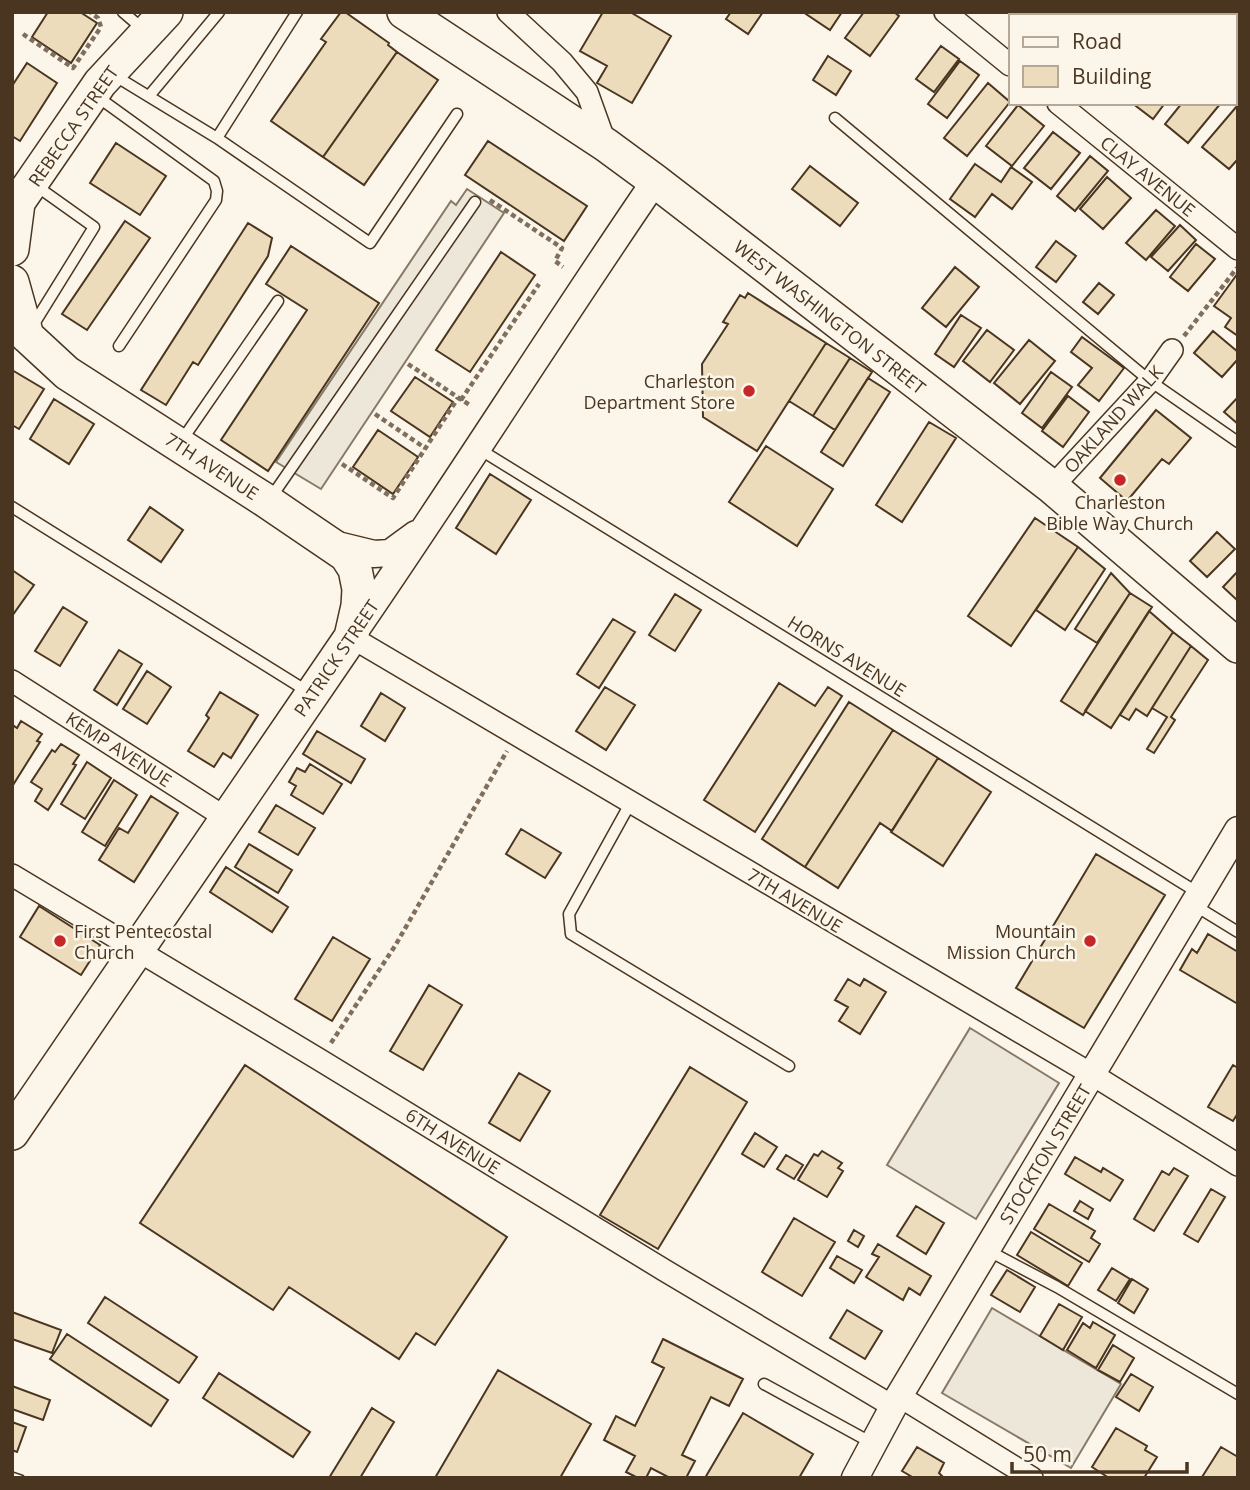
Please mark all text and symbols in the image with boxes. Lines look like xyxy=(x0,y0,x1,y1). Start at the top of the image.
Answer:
legend xyxy=(1009,14,1236,105)
text: Road xyxy=(1072,27,1122,55)
street label: REBECCA STREET xyxy=(22,61,124,191)
text: Building xyxy=(1072,62,1151,90)
street label: CLAY AVENUE xyxy=(1096,130,1200,222)
street label: WEST WASHINGTON STREET xyxy=(729,235,931,399)
street label: OAKLAND WALK xyxy=(1058,359,1168,478)
place label: Charleston Department Store xyxy=(584,369,735,414)
marker: Charleston Department Store xyxy=(741,383,757,399)
street label: 7TH AVENUE xyxy=(161,427,263,505)
marker: Charleston Bible Way Church xyxy=(1112,472,1128,488)
place label: Charleston Bible Way Church xyxy=(1046,490,1194,535)
street label: PATRICK STREET xyxy=(288,595,384,721)
street label: HORNS AVENUE xyxy=(783,610,911,702)
street label: KEMP AVENUE xyxy=(62,706,176,792)
street label: 7TH AVENUE xyxy=(743,862,847,938)
place label: First Pentecostal Church xyxy=(74,919,212,964)
place label: Mountain Mission Church xyxy=(947,919,1076,964)
marker: First Pentecostal Church xyxy=(52,933,68,949)
marker: Mountain Mission Church xyxy=(1082,933,1098,949)
street label: STOCKTON STREET xyxy=(994,1080,1096,1228)
street label: 6TH AVENUE xyxy=(401,1102,505,1180)
scale bar xyxy=(1012,1430,1187,1474)
text: 50 m xyxy=(1023,1440,1072,1468)

